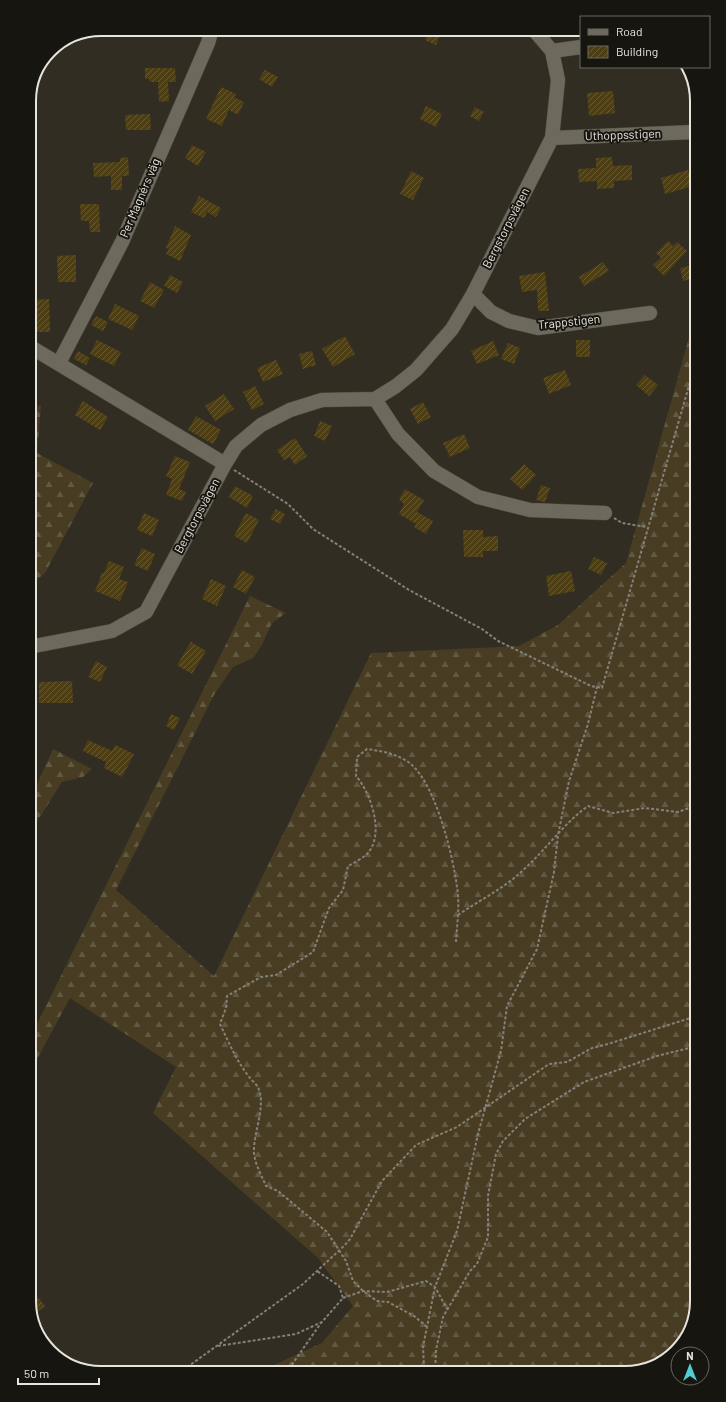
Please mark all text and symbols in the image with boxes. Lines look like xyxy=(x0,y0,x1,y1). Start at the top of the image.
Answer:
legend xyxy=(580,16,710,68)
text: Road xyxy=(616,24,643,38)
text: Building xyxy=(616,44,658,58)
street label: Uthoppsstigen xyxy=(585,126,661,142)
street label: Per Magnérs väg xyxy=(116,156,162,239)
street label: Bergstorpsvägen xyxy=(479,185,531,270)
street label: Trappstigen xyxy=(537,311,601,331)
street label: Bergtorpsvägen xyxy=(171,476,222,555)
north arrow xyxy=(670,1346,710,1386)
text: N xyxy=(686,1349,694,1362)
scale bar xyxy=(18,1360,99,1386)
text: 50 m xyxy=(24,1366,49,1380)

